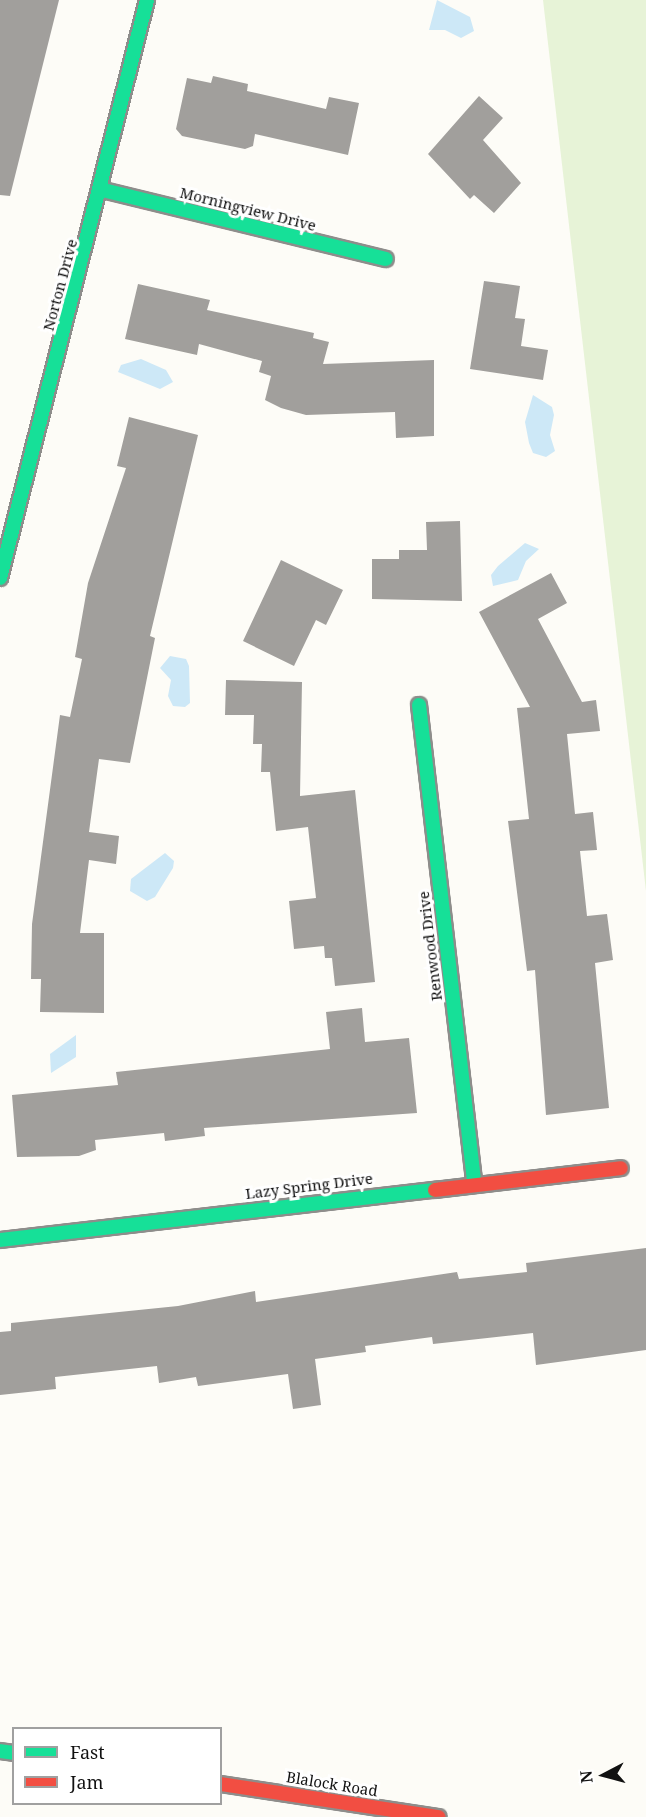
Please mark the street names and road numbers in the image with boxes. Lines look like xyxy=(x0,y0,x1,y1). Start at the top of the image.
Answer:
street label: Morningview Drive xyxy=(178,183,318,235)
street label: Norton Drive xyxy=(39,237,81,333)
street label: Renwood Drive xyxy=(414,890,446,1002)
street label: Lazy Spring Drive xyxy=(244,1169,374,1203)
street label: Blalock Road xyxy=(285,1768,379,1800)

